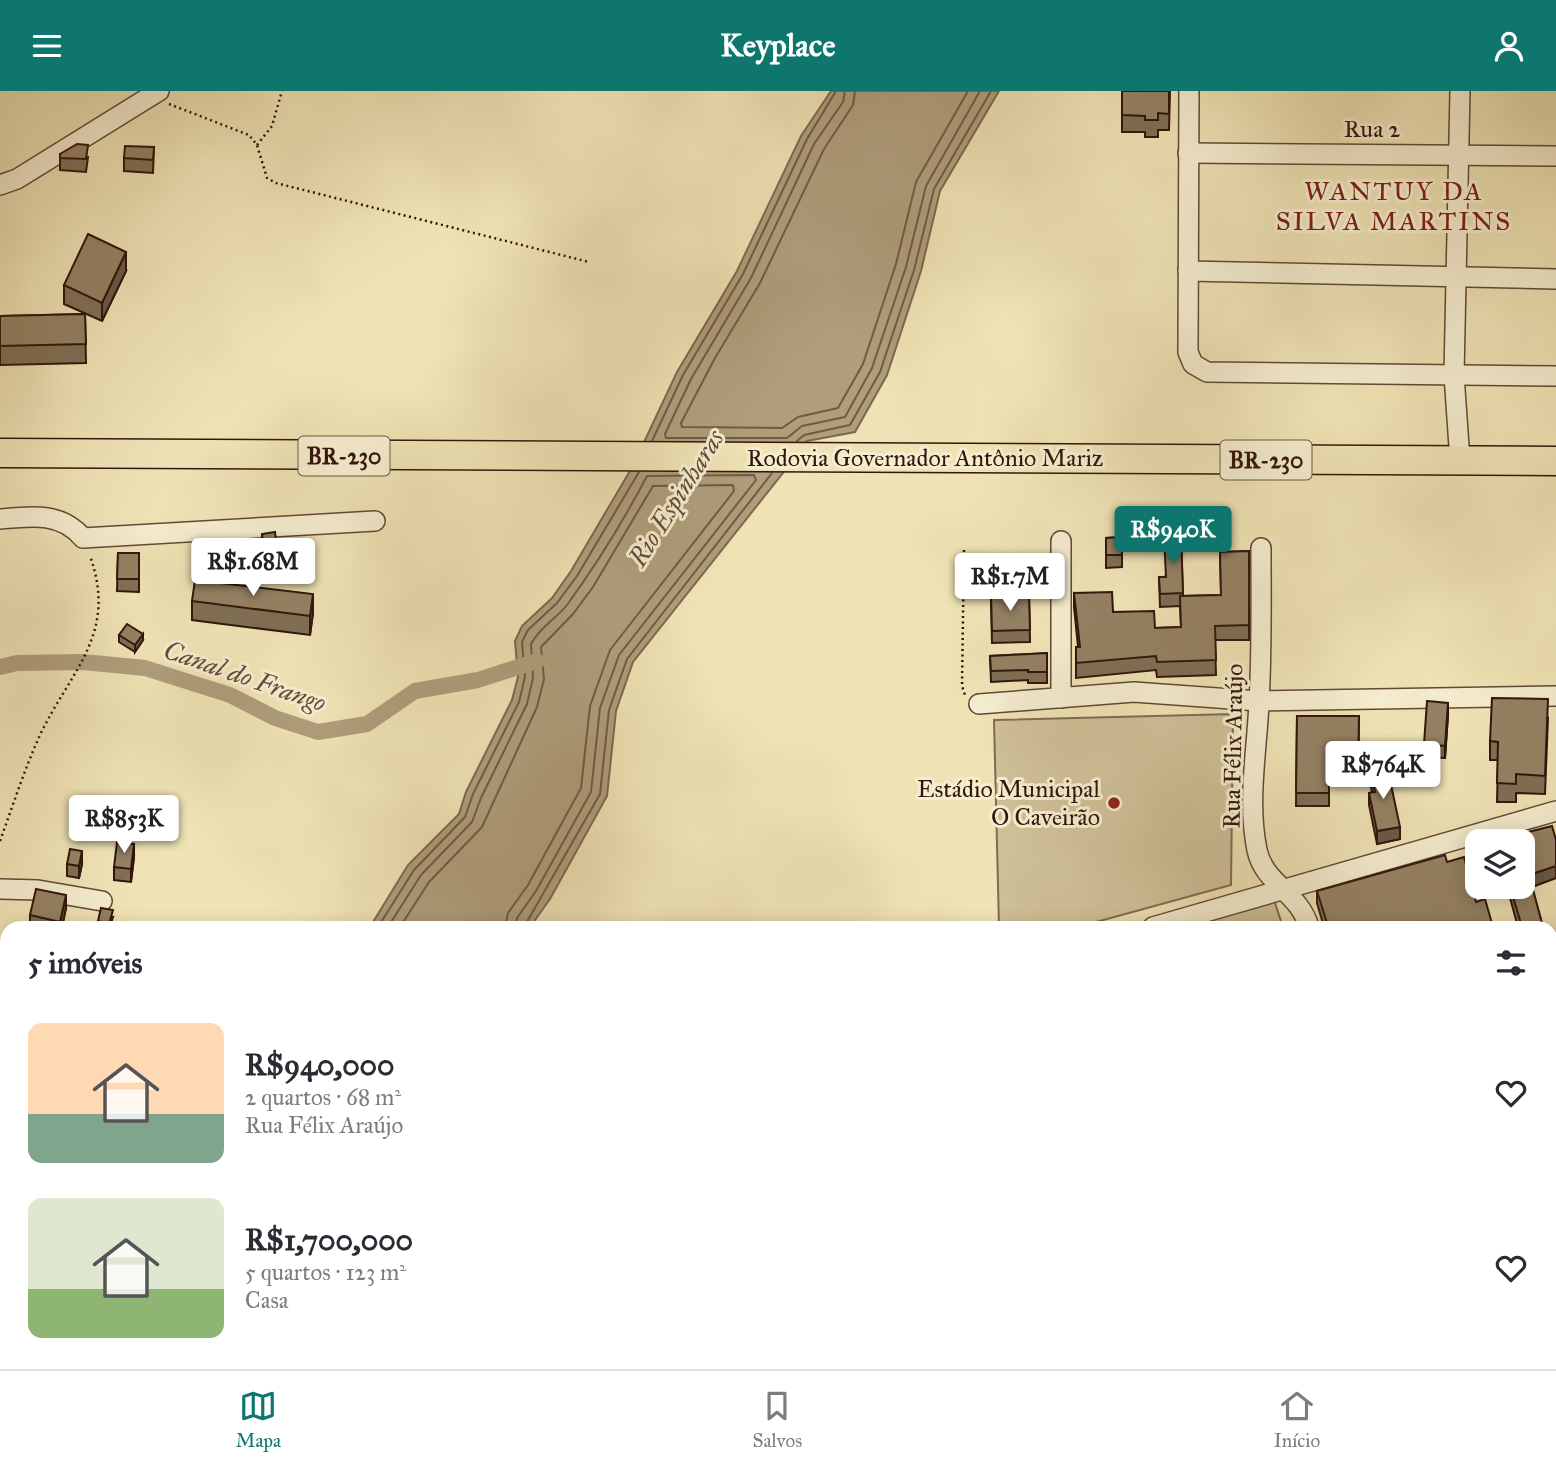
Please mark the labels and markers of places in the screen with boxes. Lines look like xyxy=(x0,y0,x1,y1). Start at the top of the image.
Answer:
pin: R$940K xyxy=(1116,507,1230,566)
pin: R$1.68M xyxy=(188,539,318,598)
pin: R$1.7M xyxy=(953,553,1067,613)
pin: R$764K xyxy=(1326,741,1440,801)
place label: Estádio Municipal O Caveirão xyxy=(917,774,1101,832)
pin: R$853K xyxy=(67,795,181,855)
marker: Estádio Municipal O Caveirão xyxy=(1106,795,1122,811)

